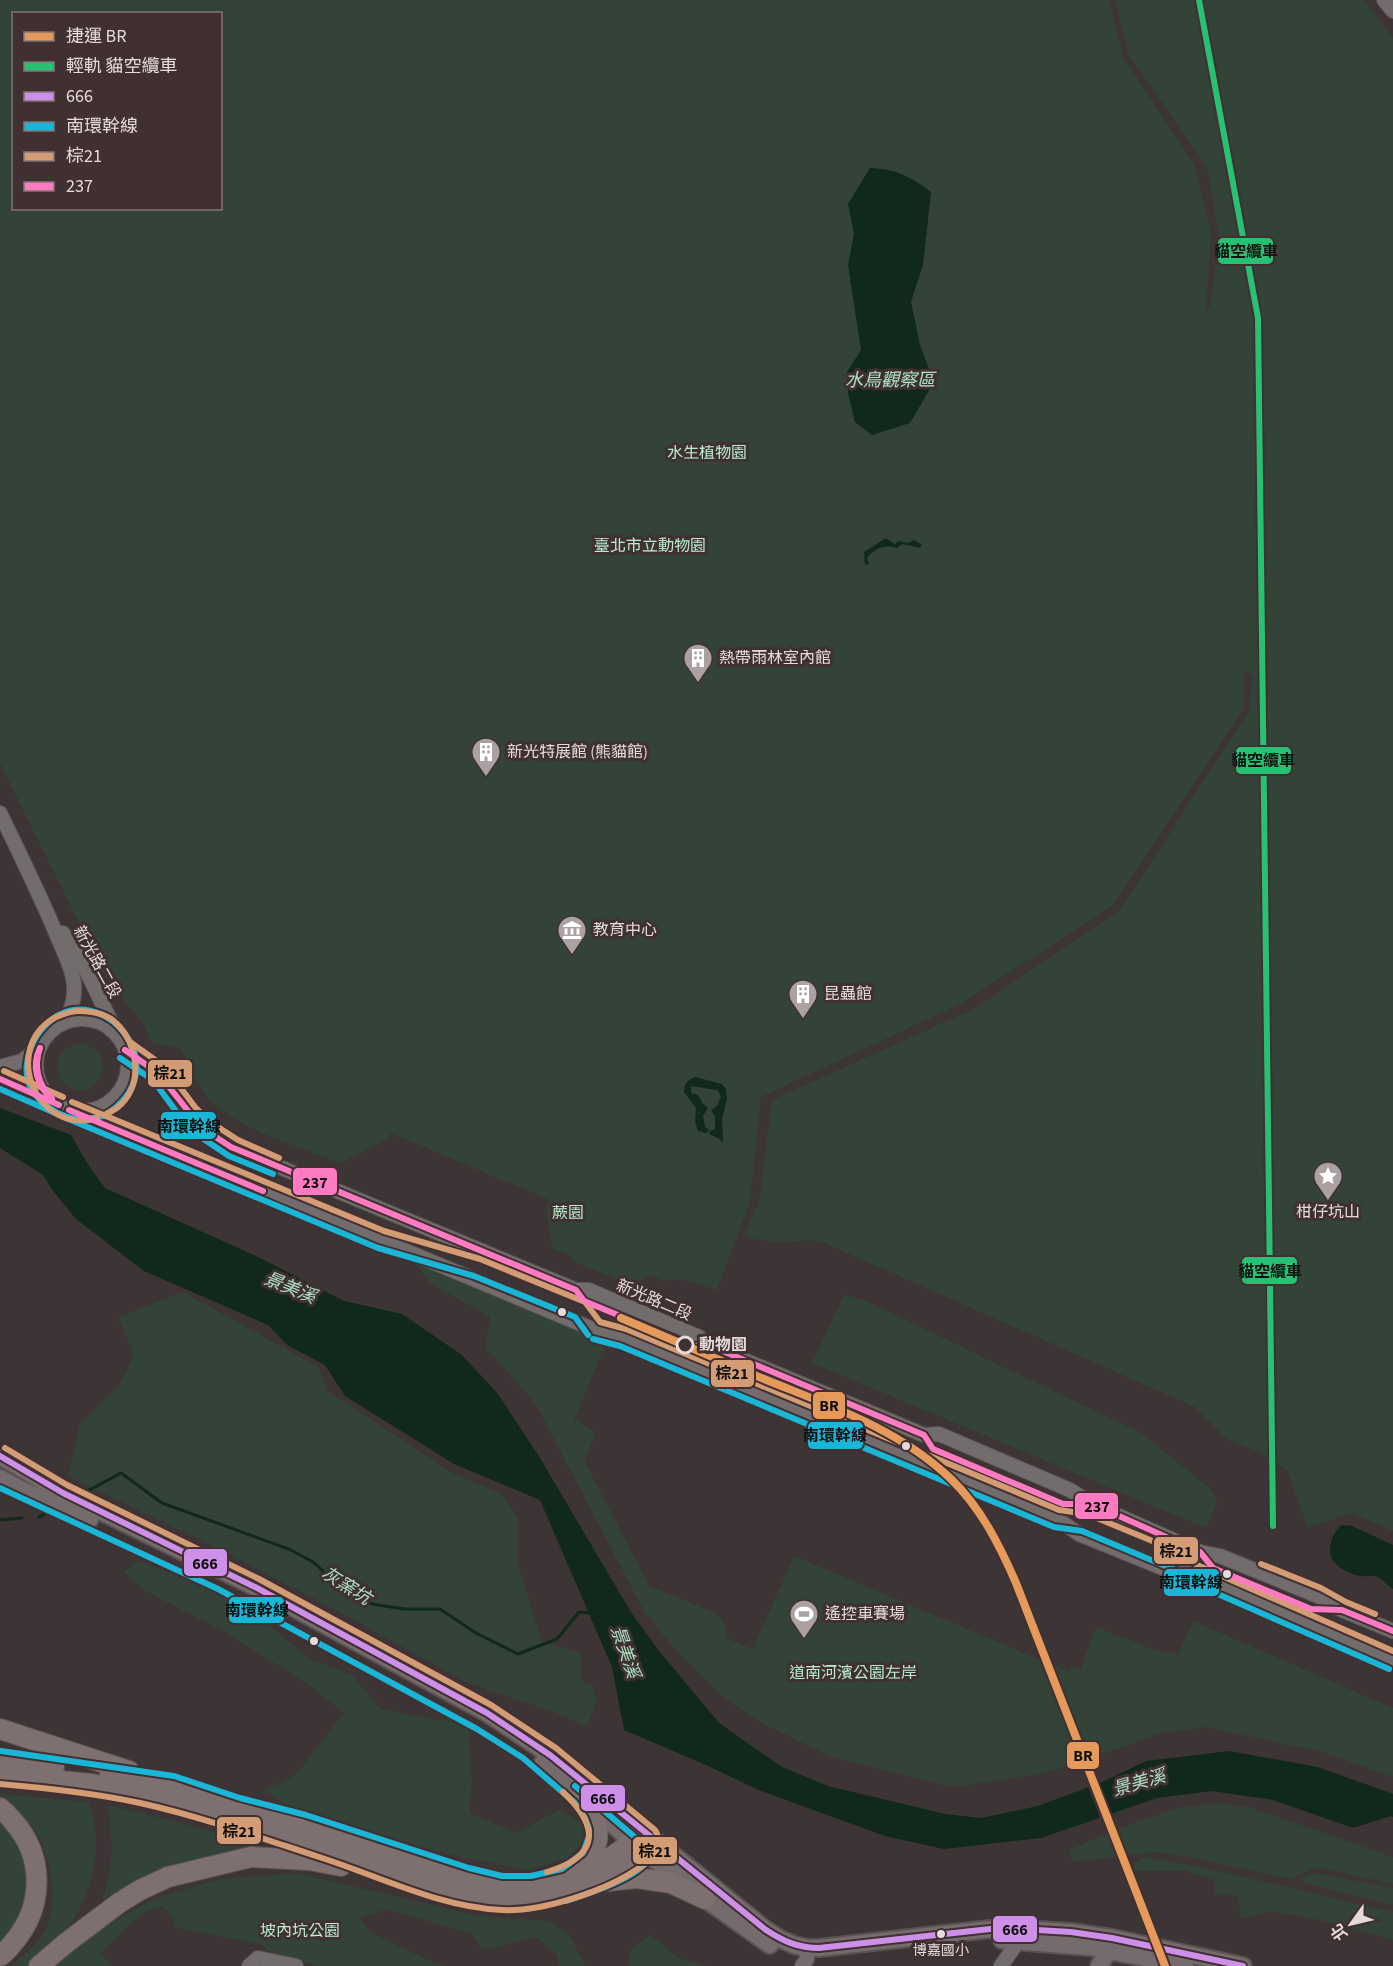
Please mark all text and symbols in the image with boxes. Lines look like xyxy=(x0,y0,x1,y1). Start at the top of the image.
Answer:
legend xyxy=(12,12,222,210)
text: 捷運 BR xyxy=(66,24,126,49)
text: 輕軌 貓空纜車 xyxy=(66,54,178,79)
text: 666 xyxy=(66,84,93,109)
text: 南環幹線 xyxy=(66,114,138,139)
text: 棕21 xyxy=(66,144,102,169)
text: 237 xyxy=(66,174,93,199)
line badge: 貓空纜車 xyxy=(1217,237,1274,265)
text: 貓空纜車 xyxy=(1214,241,1278,263)
water label: 水鳥觀察區 xyxy=(845,368,937,393)
park label: 水生植物園 xyxy=(667,442,747,464)
park label: 臺北市立動物園 xyxy=(594,535,706,557)
building icon: 熱帶雨林室內館 xyxy=(682,642,714,684)
place label: 熱帶雨林室內館 xyxy=(719,647,831,669)
building icon: 新光特展館 (熊貓館) xyxy=(470,736,502,778)
place label: 新光特展館 (熊貓館) xyxy=(507,741,648,763)
line badge: 貓空纜車 xyxy=(1235,746,1292,775)
text: 貓空纜車 xyxy=(1231,750,1295,772)
museum icon: 教育中心 xyxy=(556,914,588,956)
place label: 教育中心 xyxy=(593,919,657,941)
street label: 新光路二段 xyxy=(68,922,126,1002)
building icon: 昆蟲館 xyxy=(787,978,819,1020)
place label: 昆蟲館 xyxy=(824,983,872,1005)
line badge: 棕21 xyxy=(147,1059,193,1088)
text: 棕21 xyxy=(154,1063,186,1085)
line badge: 南環幹線 xyxy=(160,1111,217,1140)
text: 南環幹線 xyxy=(157,1116,221,1138)
place icon: 柑仔坑山 xyxy=(1312,1160,1344,1202)
line badge: 237 xyxy=(292,1167,338,1196)
text: 237 xyxy=(302,1172,328,1194)
place label: 柑仔坑山 xyxy=(1296,1201,1360,1223)
park label: 蕨園 xyxy=(552,1202,584,1224)
line badge: 貓空纜車 xyxy=(1241,1256,1298,1285)
text: 貓空纜車 xyxy=(1238,1261,1302,1283)
water label: 景美溪 xyxy=(260,1266,322,1311)
street label: 新光路二段 xyxy=(613,1274,695,1326)
unlabelled marker xyxy=(556,1306,568,1318)
place label: 動物園 xyxy=(699,1334,747,1356)
marker: 動物園 xyxy=(676,1336,694,1354)
line badge: 棕21 xyxy=(710,1359,755,1388)
text: 棕21 xyxy=(716,1363,748,1385)
line badge: BR xyxy=(812,1391,846,1420)
text: BR xyxy=(819,1395,839,1417)
line badge: 南環幹線 xyxy=(807,1421,864,1450)
text: 南環幹線 xyxy=(803,1425,867,1447)
unlabelled marker xyxy=(900,1440,912,1452)
line badge: 237 xyxy=(1074,1492,1119,1520)
text: 237 xyxy=(1084,1496,1110,1518)
line badge: 棕21 xyxy=(1153,1536,1199,1565)
text: 棕21 xyxy=(1160,1541,1192,1563)
line badge: 666 xyxy=(183,1548,228,1577)
text: 666 xyxy=(192,1553,218,1575)
water label: 灰窯坑 xyxy=(316,1561,378,1612)
line badge: 南環幹線 xyxy=(1163,1568,1220,1597)
unlabelled marker xyxy=(1221,1568,1233,1580)
text: 南環幹線 xyxy=(1159,1572,1223,1594)
line badge: 南環幹線 xyxy=(228,1596,285,1624)
sports icon: 遙控車賽場 xyxy=(788,1598,820,1640)
text: 南環幹線 xyxy=(225,1600,289,1622)
place label: 遙控車賽場 xyxy=(825,1603,905,1625)
water label: 景美溪 xyxy=(604,1622,647,1684)
unlabelled marker xyxy=(308,1635,320,1647)
park label: 道南河濱公園左岸 xyxy=(789,1662,917,1684)
line badge: BR xyxy=(1066,1741,1100,1770)
text: BR xyxy=(1073,1745,1093,1767)
water label: 景美溪 xyxy=(1110,1763,1171,1802)
line badge: 666 xyxy=(580,1784,626,1812)
text: 666 xyxy=(590,1788,616,1810)
line badge: 棕21 xyxy=(216,1816,262,1845)
text: 棕21 xyxy=(223,1821,255,1843)
line badge: 棕21 xyxy=(632,1836,678,1865)
text: 棕21 xyxy=(639,1841,671,1863)
north arrow xyxy=(1321,1894,1381,1954)
line badge: 666 xyxy=(992,1915,1038,1943)
text: 666 xyxy=(1002,1919,1028,1941)
text: 北 xyxy=(1326,1919,1353,1945)
park label: 坡內坑公園 xyxy=(260,1920,340,1942)
marker: 博嘉國小 xyxy=(935,1928,947,1940)
place label: 博嘉國小 xyxy=(913,1941,969,1961)

